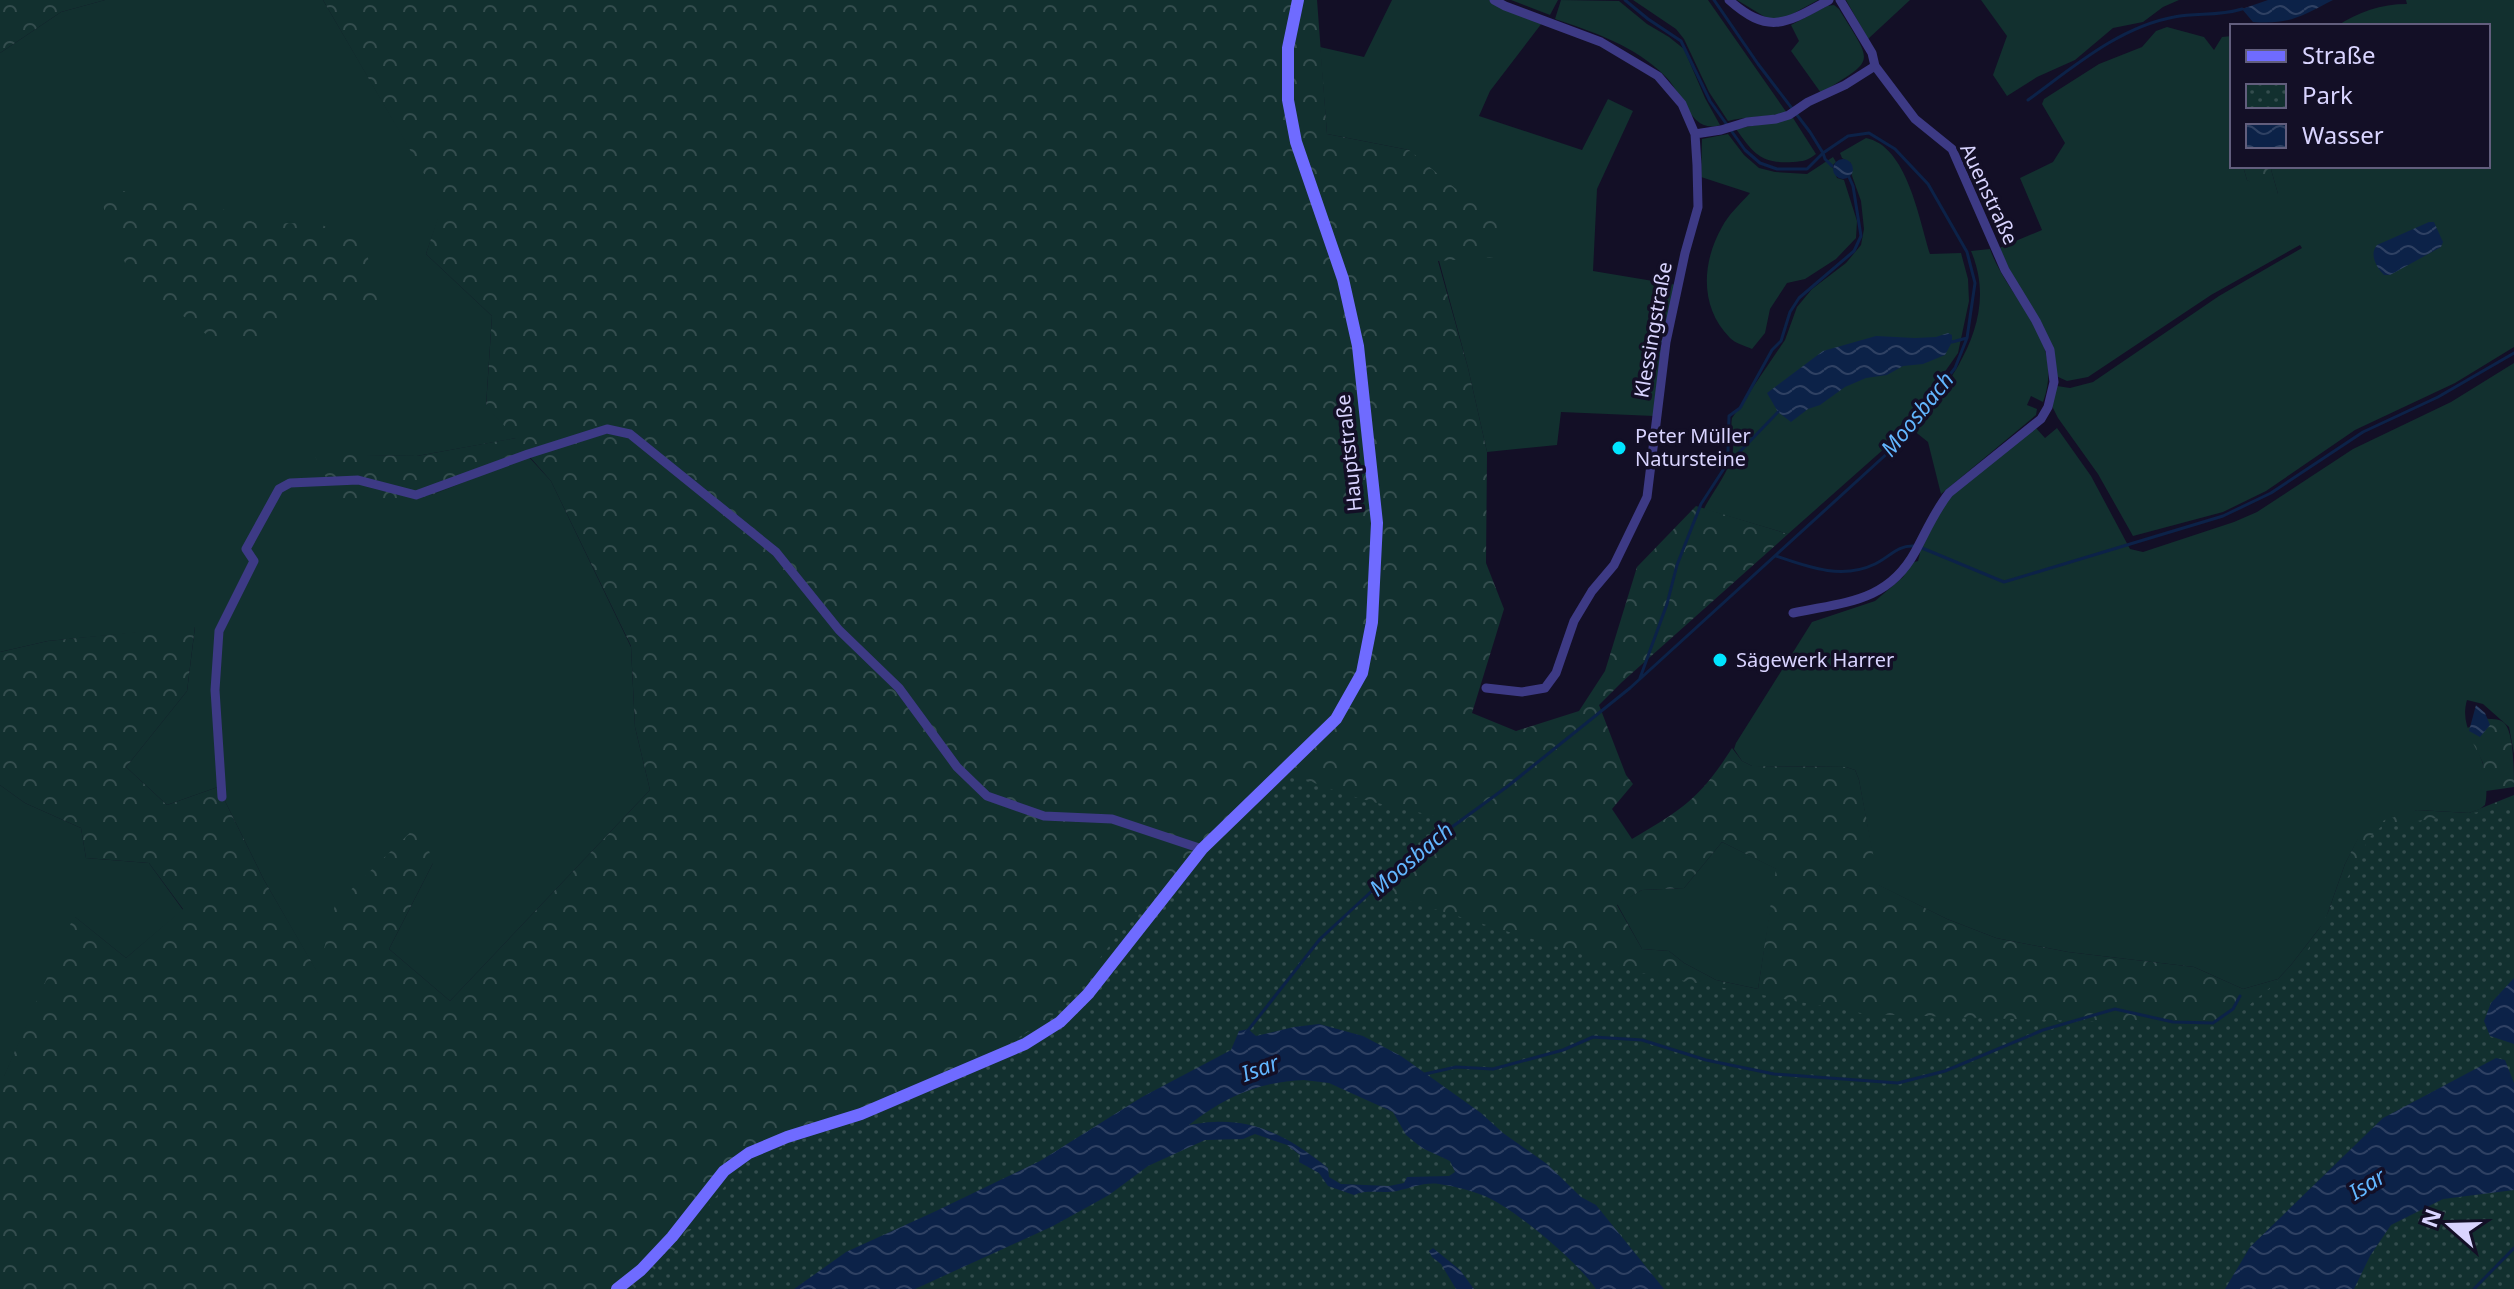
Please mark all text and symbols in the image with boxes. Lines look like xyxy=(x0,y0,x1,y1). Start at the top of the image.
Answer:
legend xyxy=(2230,24,2490,168)
text: Straße xyxy=(2302,38,2375,71)
text: Park xyxy=(2302,78,2353,111)
text: Wasser xyxy=(2302,118,2384,151)
street label: Auenstraße xyxy=(1954,139,2025,249)
street label: Klessingstraße xyxy=(1627,260,1678,400)
water label: Moosbach xyxy=(1873,365,1960,462)
street label: Hauptstraße xyxy=(1329,393,1368,513)
place label: Peter Müller Natursteine xyxy=(1635,422,1751,472)
marker: Peter Müller Natursteine xyxy=(1610,439,1628,457)
place label: Sägewerk Harrer xyxy=(1736,646,1894,673)
marker: Sägewerk Harrer xyxy=(1711,651,1729,669)
water label: Moosbach xyxy=(1362,814,1459,902)
water label: Isar xyxy=(1236,1046,1284,1088)
water label: Isar xyxy=(2342,1160,2392,1206)
north arrow xyxy=(2410,1185,2490,1265)
text: N xyxy=(2413,1204,2447,1231)

